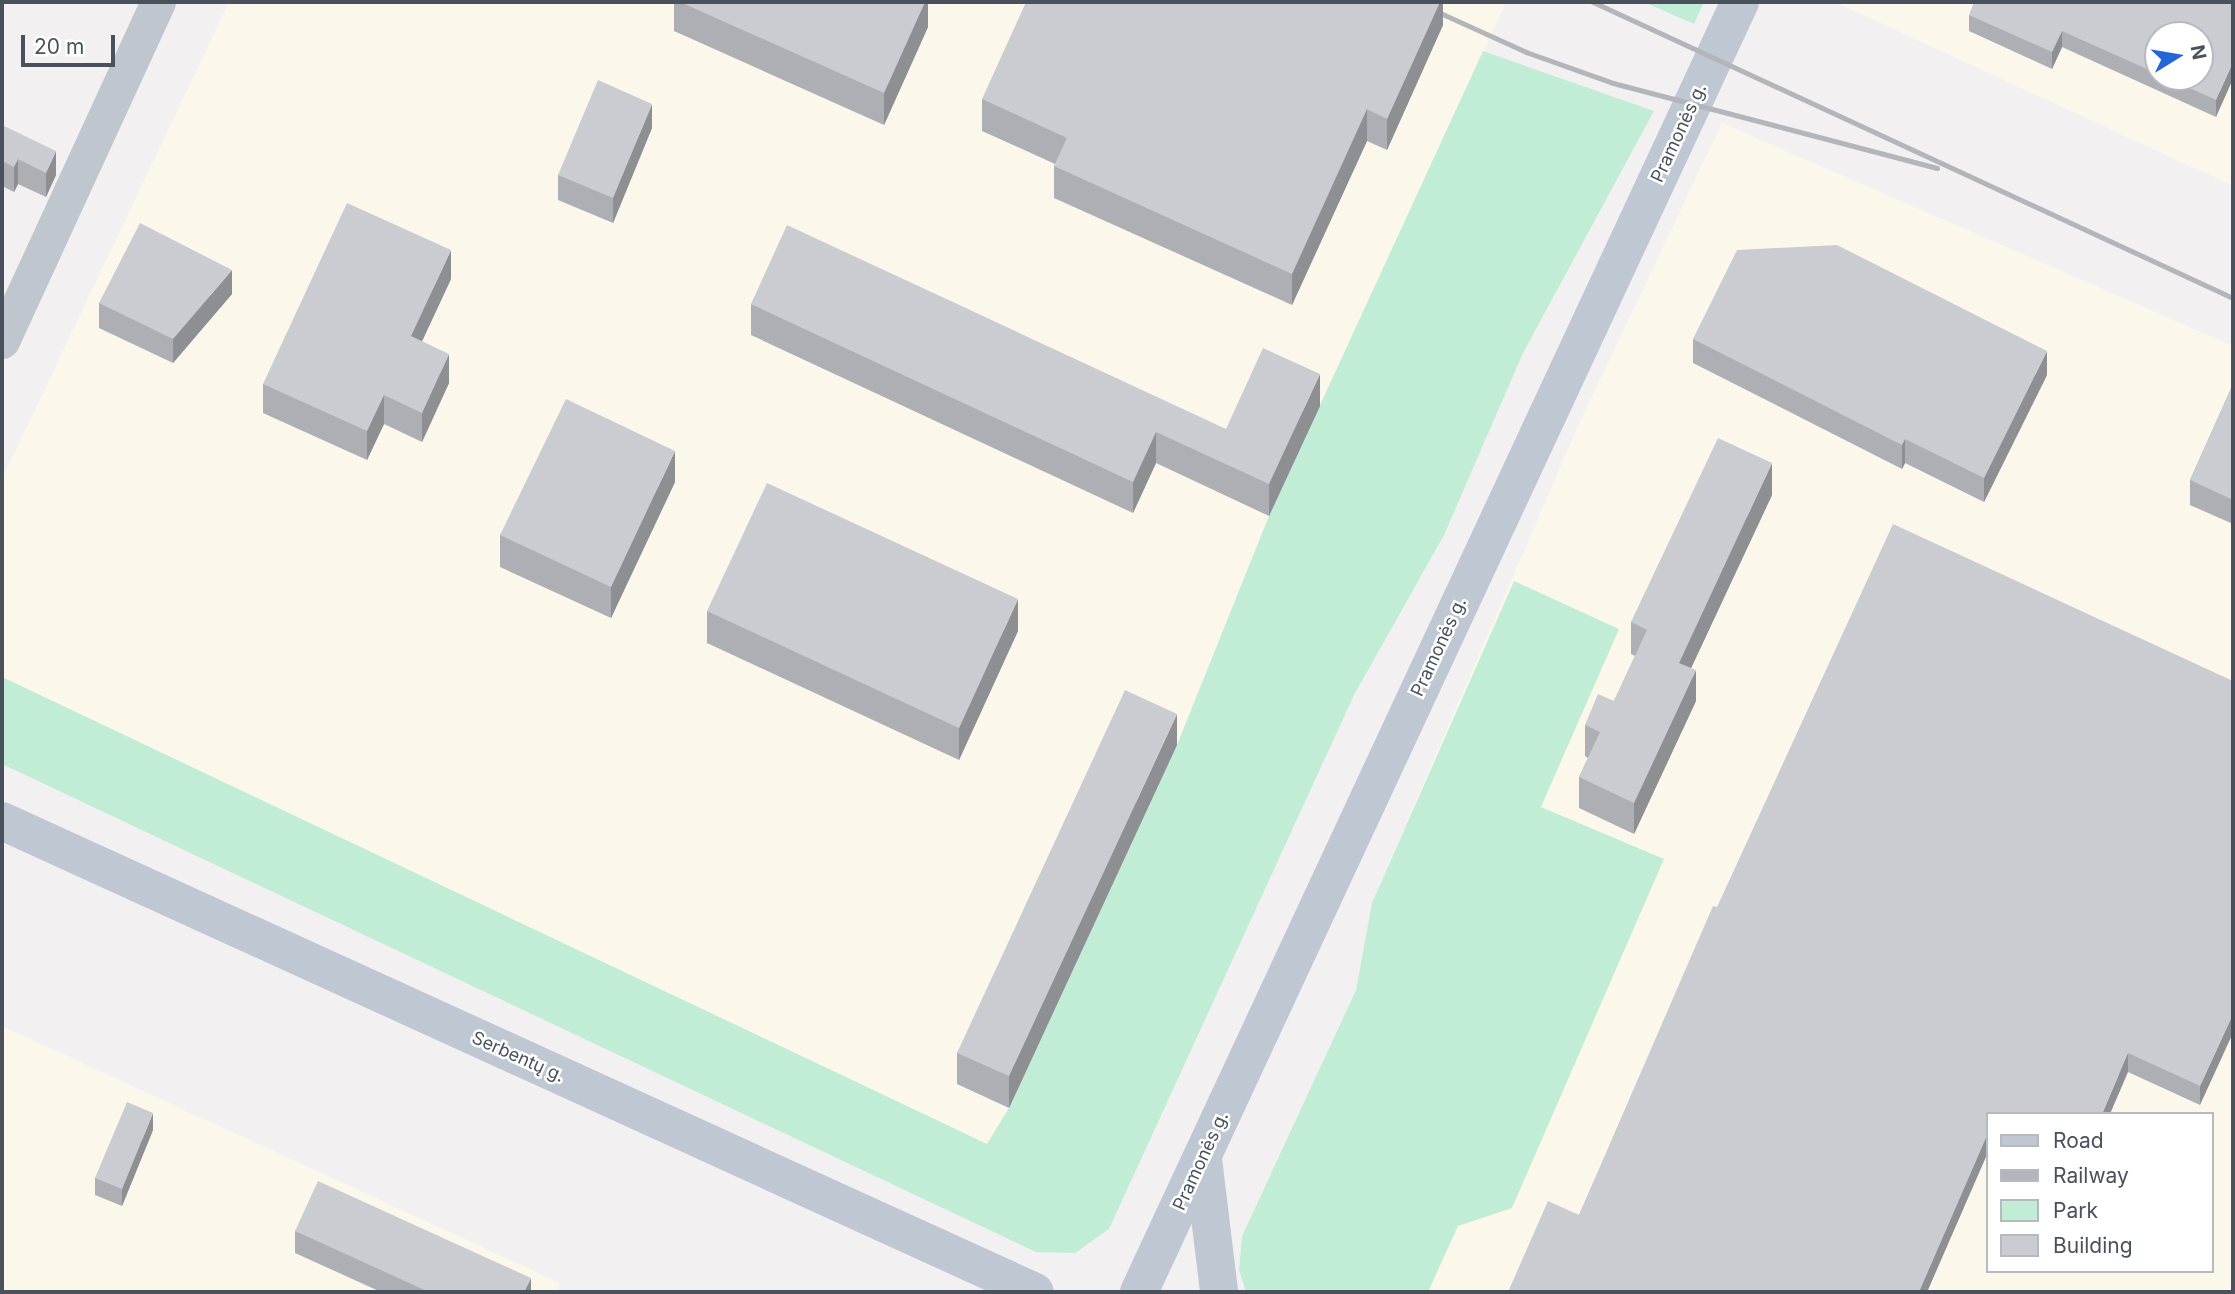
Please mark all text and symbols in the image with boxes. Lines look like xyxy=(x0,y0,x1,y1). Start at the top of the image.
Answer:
scale bar xyxy=(24,21,119,65)
north arrow xyxy=(2144,21,2214,91)
text: 20 m xyxy=(34,34,84,59)
text: N xyxy=(2185,43,2211,62)
street label: Pramonės g. xyxy=(1647,80,1711,186)
street label: Pramonės g. xyxy=(1407,594,1471,700)
street label: Serbentų g. xyxy=(468,1027,568,1087)
street label: Pramonės g. xyxy=(1169,1108,1233,1214)
legend xyxy=(1986,1112,2214,1273)
text: Road xyxy=(2053,1128,2104,1153)
text: Railway xyxy=(2053,1163,2129,1188)
text: Park xyxy=(2053,1198,2098,1223)
text: Building xyxy=(2053,1233,2133,1258)

